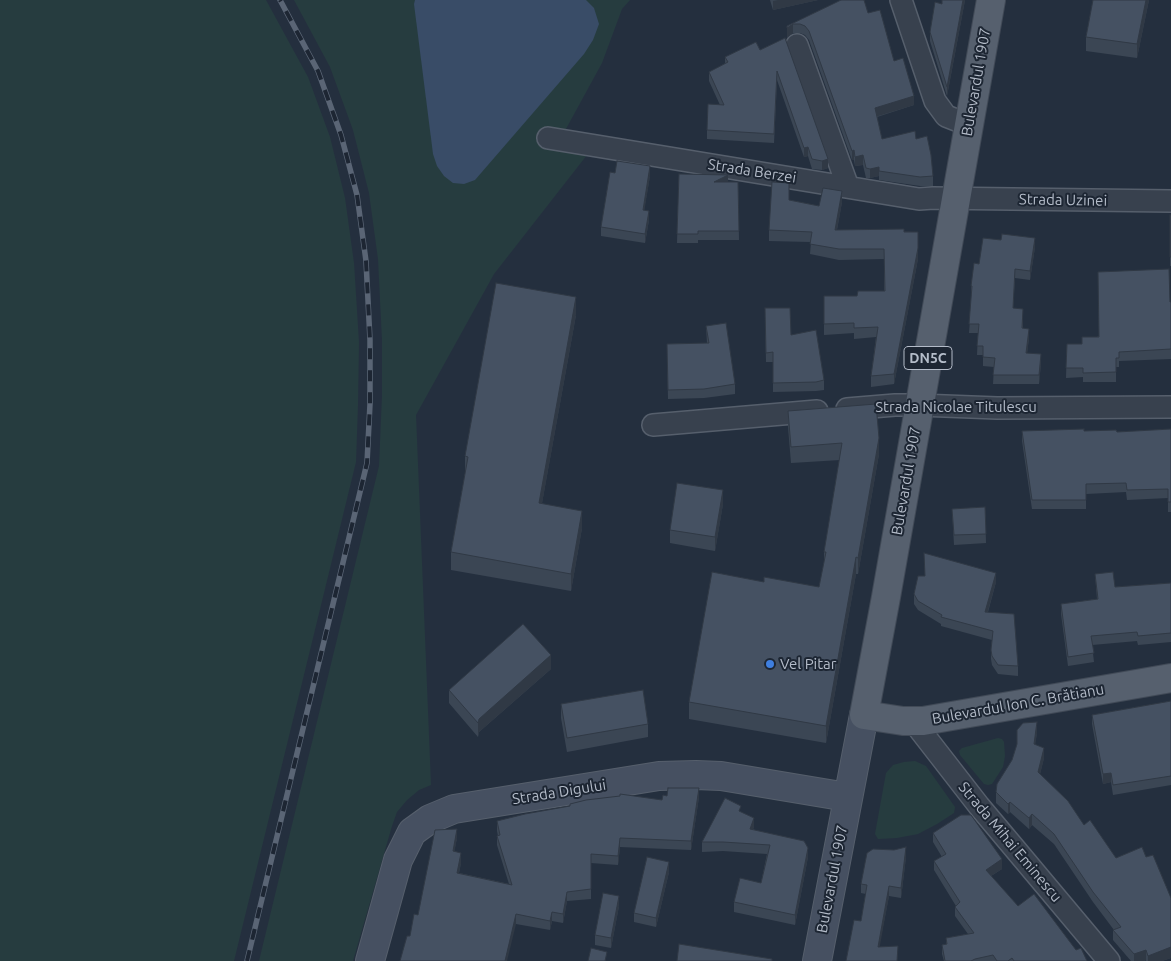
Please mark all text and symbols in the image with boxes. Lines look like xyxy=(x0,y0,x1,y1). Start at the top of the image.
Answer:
street label: Bulevardul 1907 xyxy=(958,27,994,137)
street label: Strada Berzei xyxy=(707,155,797,187)
street label: Strada Uzinei xyxy=(1019,190,1107,210)
road number: DN5C xyxy=(904,346,952,369)
street label: Strada Nicolae Titulescu xyxy=(875,398,1037,416)
street label: Bulevardul 1907 xyxy=(888,426,924,536)
place label: Vel Pitar xyxy=(780,655,837,673)
marker: Vel Pitar xyxy=(764,658,776,670)
street label: Bulevardul Ion C. Brătianu xyxy=(931,680,1105,728)
street label: Strada Digului xyxy=(511,776,607,808)
street label: Strada Mihai Eminescu xyxy=(955,778,1065,906)
street label: Bulevardul 1907 xyxy=(813,824,851,934)

